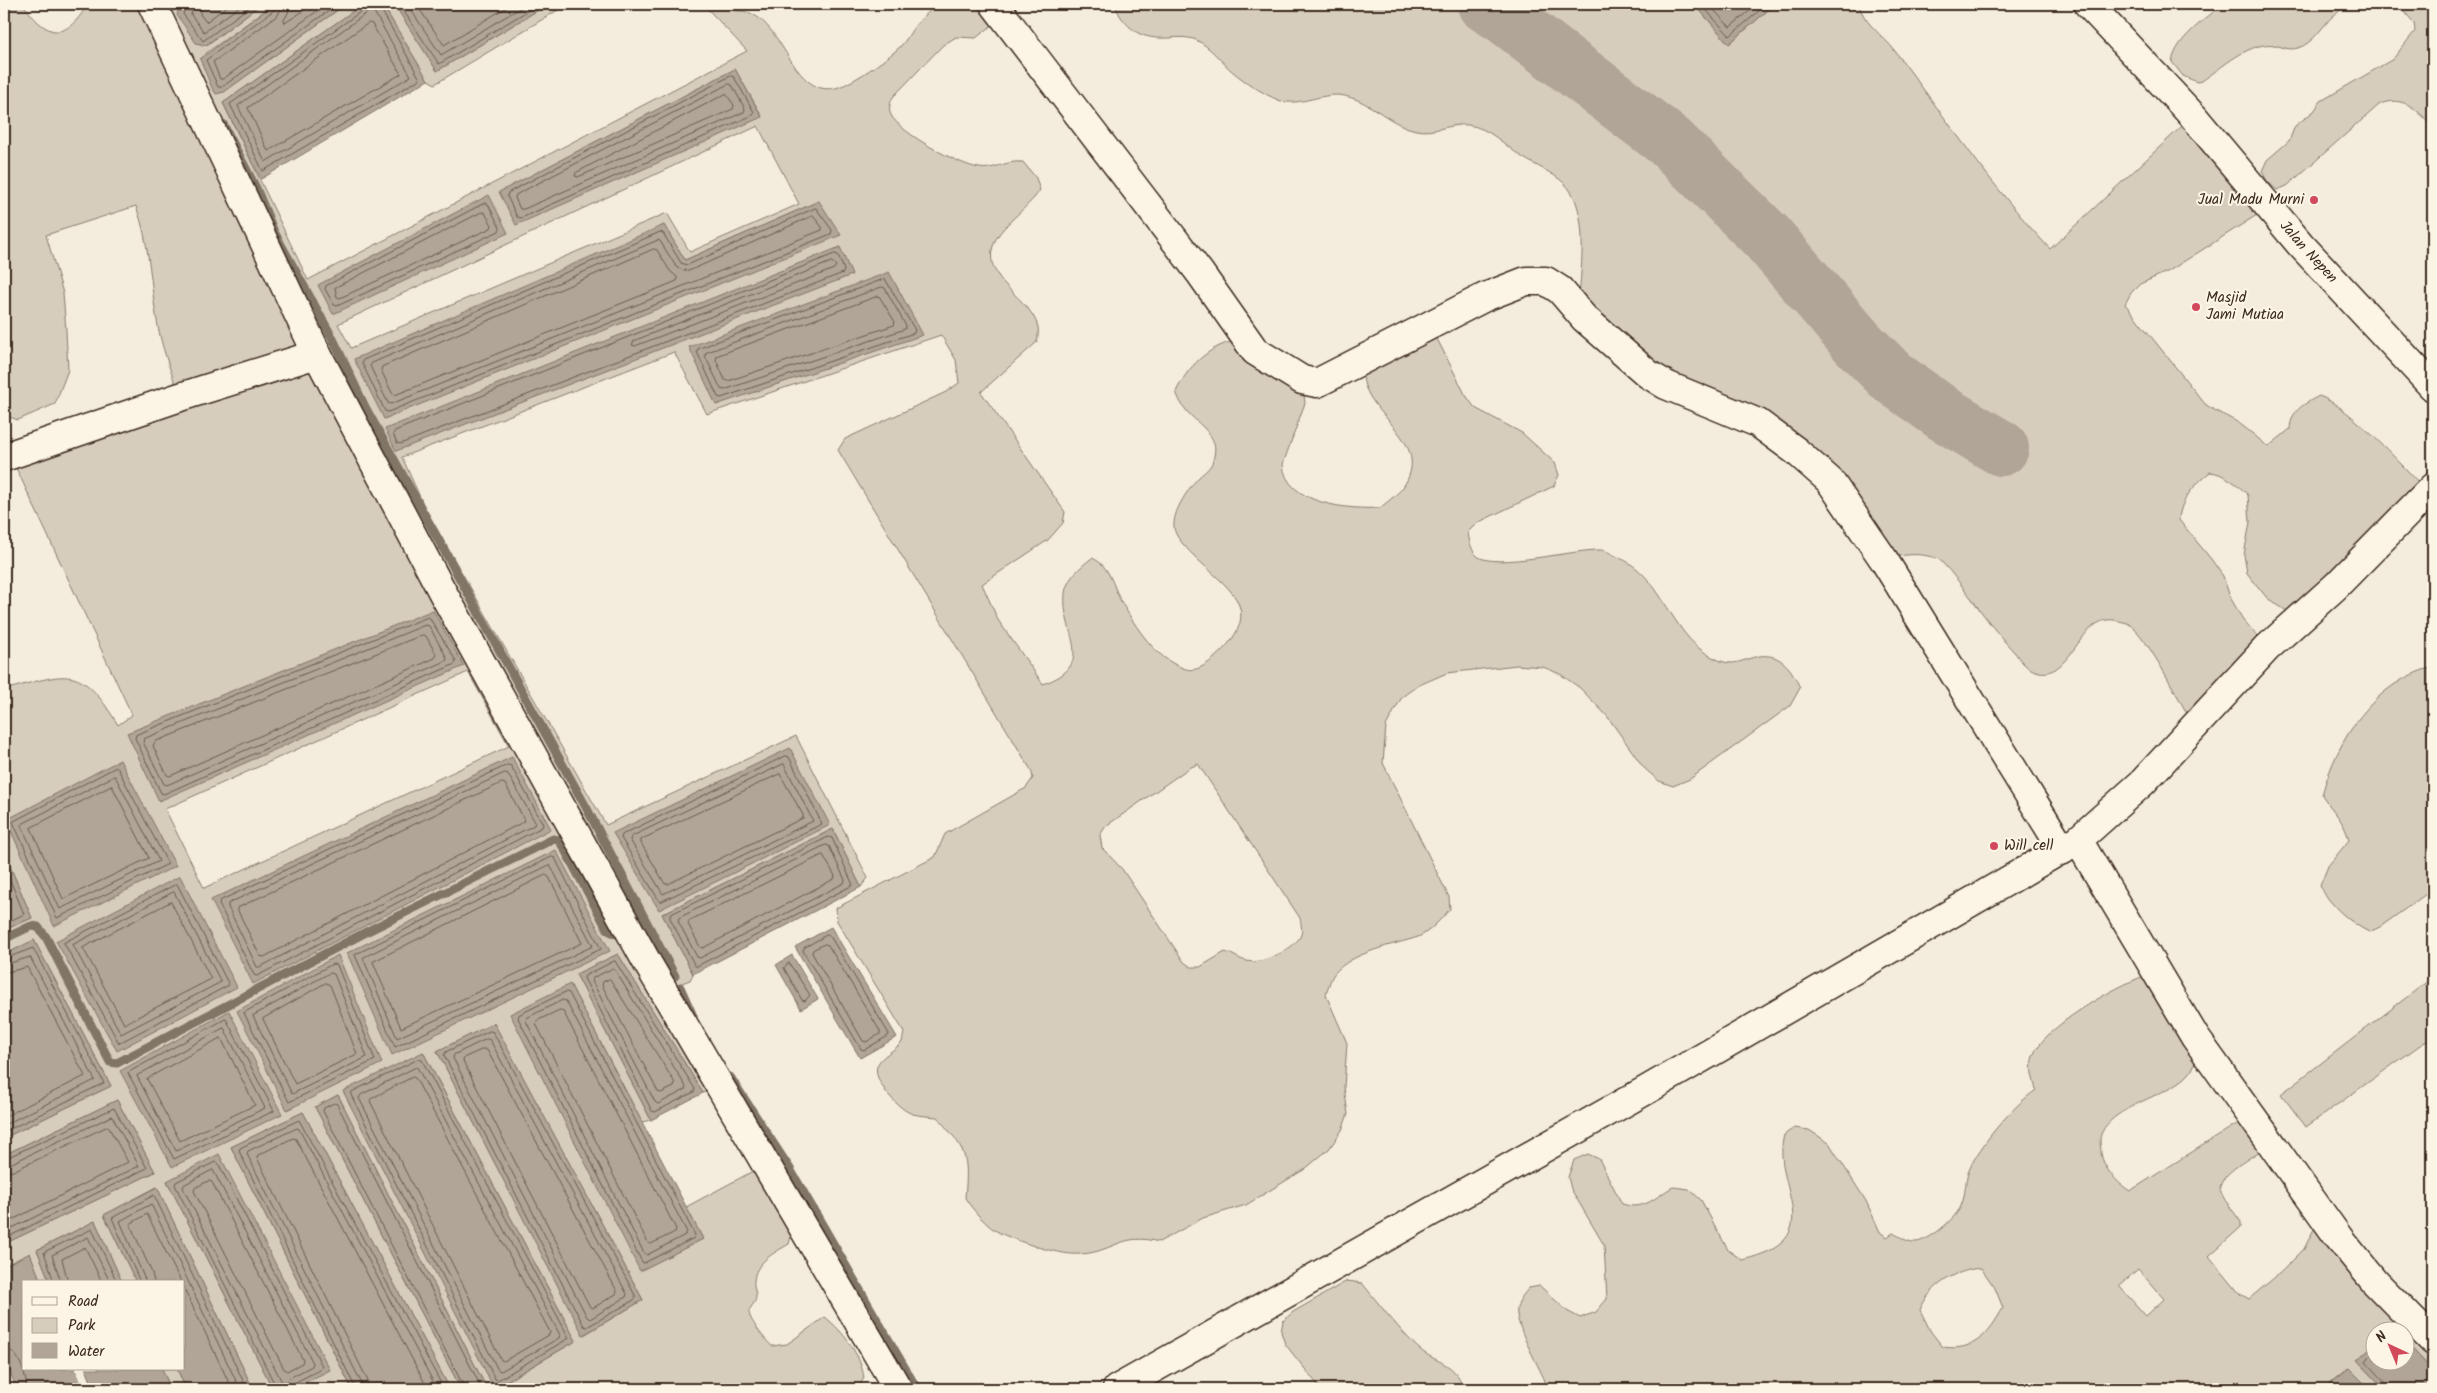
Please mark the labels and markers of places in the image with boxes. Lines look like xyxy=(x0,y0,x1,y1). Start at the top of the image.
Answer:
place label: Jual Madu Murni xyxy=(2198,188,2305,212)
marker: Jual Madu Murni xyxy=(2308,194,2320,206)
place label: Masjid Jami Mutiaa xyxy=(2206,286,2284,327)
marker: Masjid Jami Mutiaa xyxy=(2190,301,2202,313)
place label: Will cell xyxy=(2004,834,2054,858)
marker: Will cell xyxy=(1988,840,2000,852)

